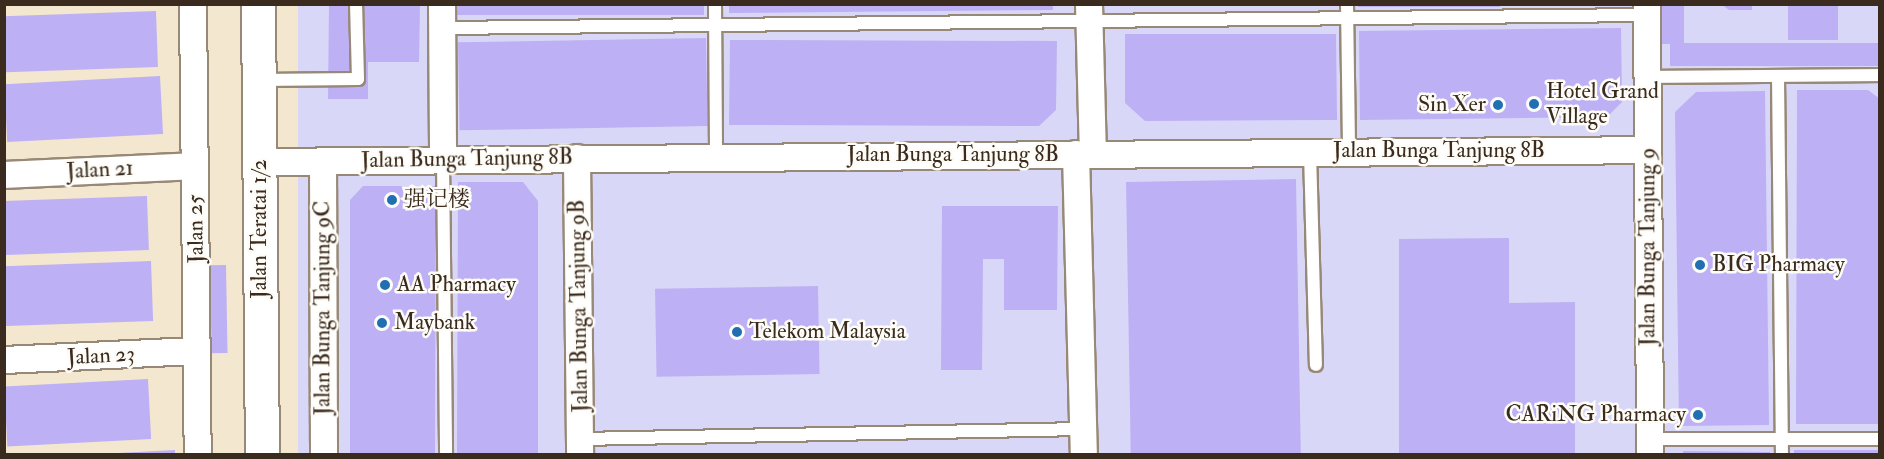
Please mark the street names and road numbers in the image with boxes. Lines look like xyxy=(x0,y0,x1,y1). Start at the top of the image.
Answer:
street label: Jalan Bunga Tanjung 8B xyxy=(1333,138,1545,164)
street label: Jalan Bunga Tanjung 8B xyxy=(847,142,1059,168)
street label: Jalan Bunga Tanjung 8B xyxy=(361,144,573,174)
street label: Jalan Bunga Tanjung 9 xyxy=(1635,148,1661,346)
street label: Jalan 21 xyxy=(66,155,134,185)
street label: Jalan Teratai 1/2 xyxy=(247,159,273,299)
street label: Jalan 25 xyxy=(182,194,210,264)
street label: Jalan Bunga Tanjung 9B xyxy=(564,199,594,413)
street label: Jalan Bunga Tanjung 9C xyxy=(310,201,336,415)
street label: Jalan 23 xyxy=(66,341,136,371)

